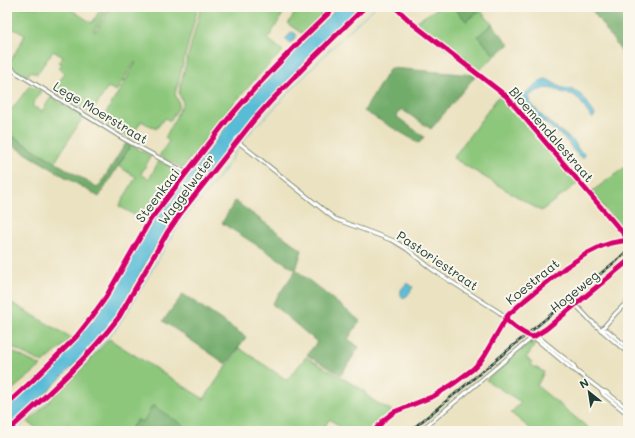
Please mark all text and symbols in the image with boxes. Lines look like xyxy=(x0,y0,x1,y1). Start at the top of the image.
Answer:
street label: Lege Moerstraat xyxy=(50,77,152,147)
street label: Bloemendalestraat xyxy=(506,83,598,185)
street label: Waggelwater xyxy=(154,150,218,228)
street label: Steenkaai xyxy=(131,165,183,225)
street label: Pastoriestraat xyxy=(394,226,482,294)
street label: Koestraat xyxy=(502,254,562,308)
street label: Hogeweg xyxy=(546,266,602,316)
north arrow xyxy=(569,372,609,412)
text: N xyxy=(576,374,591,391)

